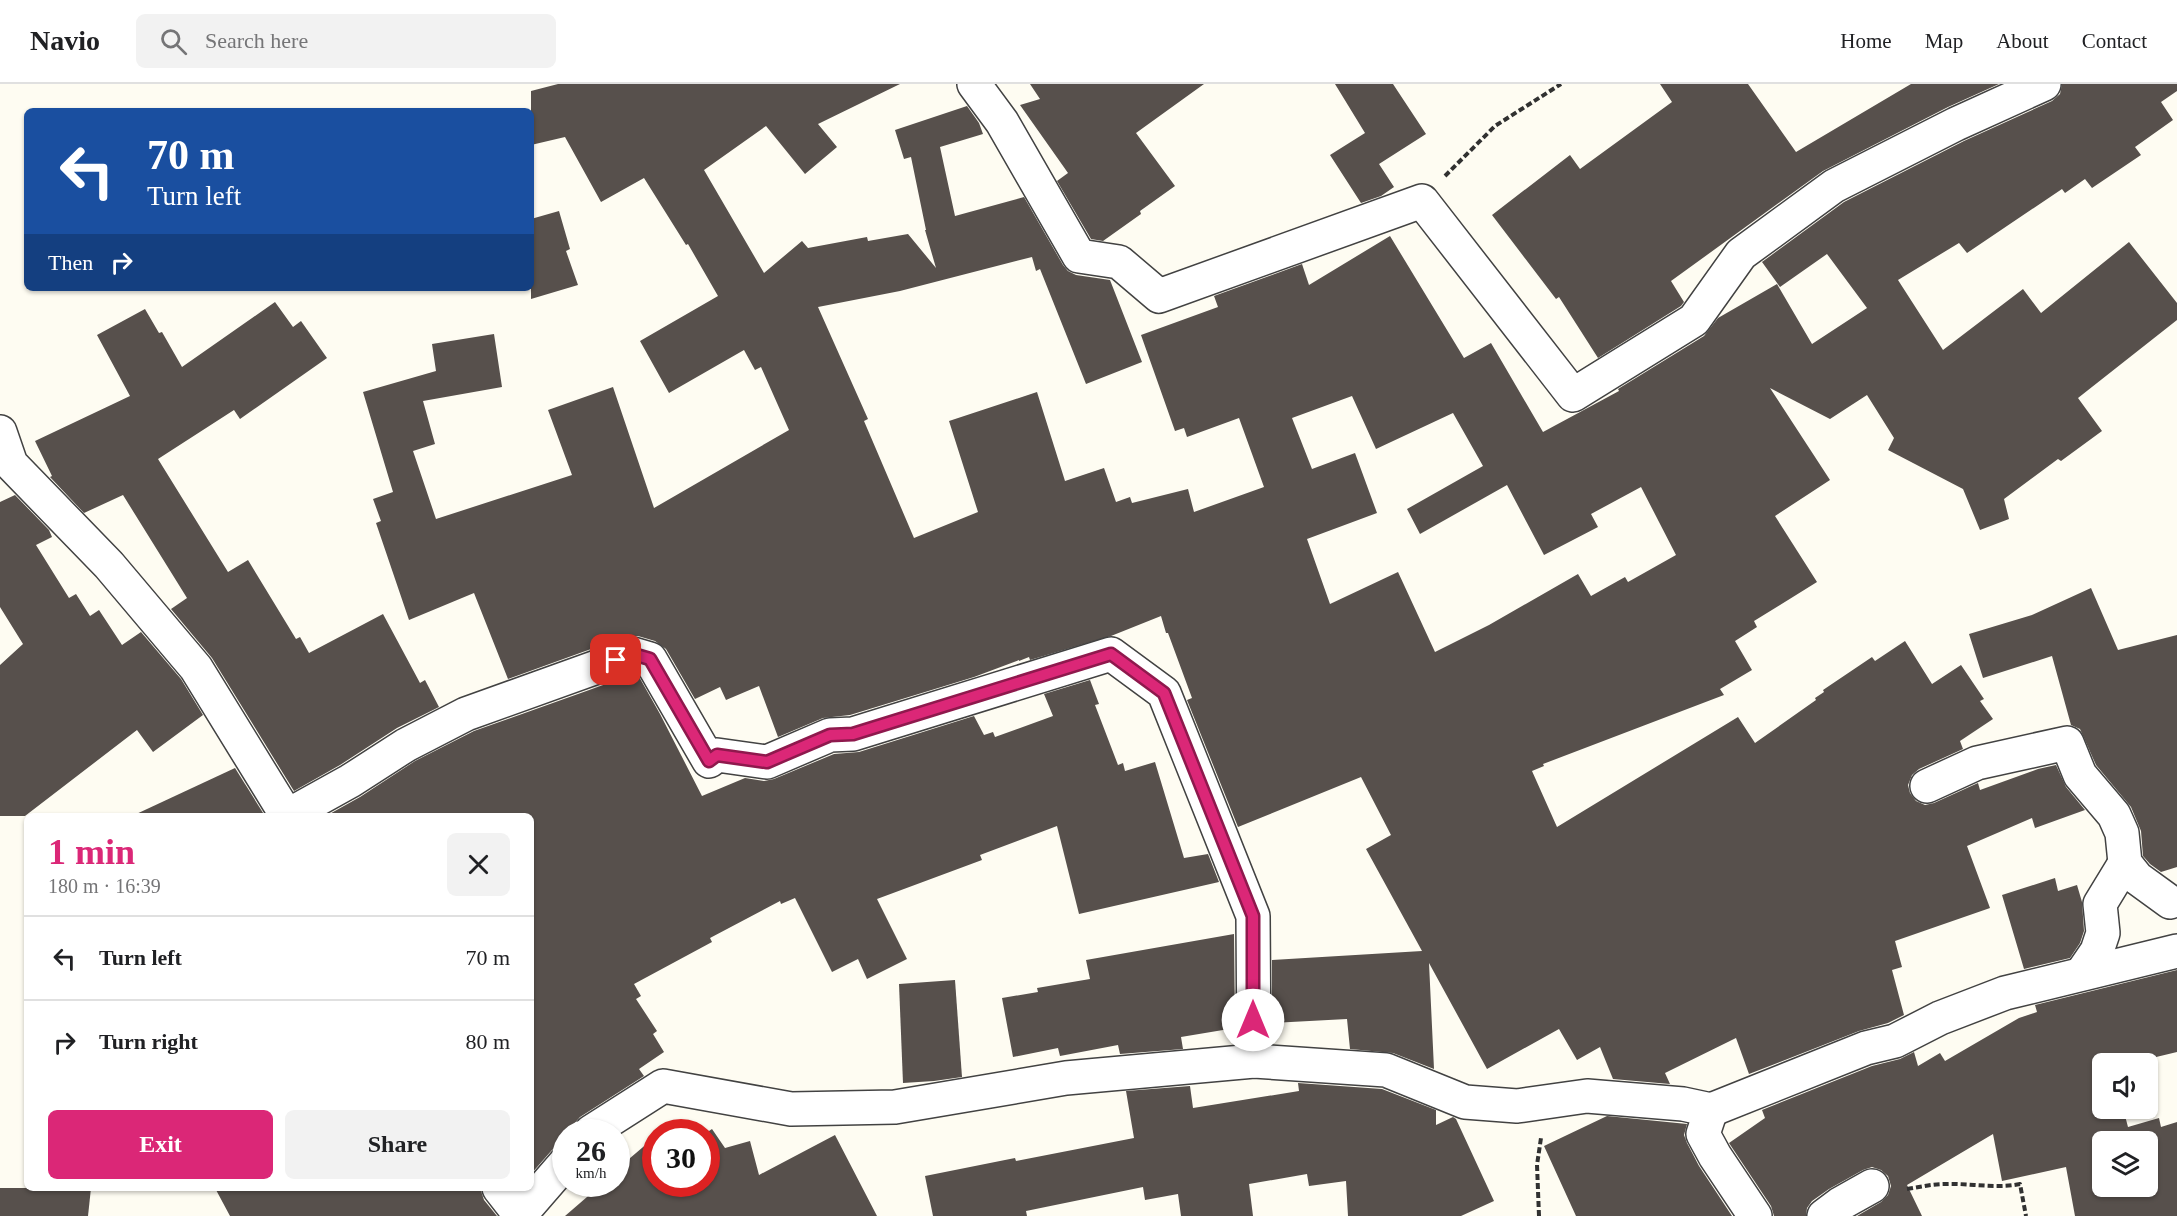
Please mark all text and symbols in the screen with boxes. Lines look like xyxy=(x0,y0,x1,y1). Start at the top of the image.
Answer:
search box xyxy=(136,14,556,68)
text: Navio xyxy=(30,25,100,56)
icon: search xyxy=(157,25,190,58)
text: Search here xyxy=(205,28,308,53)
text: Home xyxy=(1840,29,1892,53)
text: Map xyxy=(1925,29,1963,53)
text: About xyxy=(1996,29,2049,53)
text: Contact xyxy=(2082,29,2147,53)
icon: left xyxy=(48,132,126,210)
text: 70 m xyxy=(147,132,235,178)
text: Turn left xyxy=(147,181,241,211)
icon: right xyxy=(105,246,138,279)
text: Then xyxy=(48,250,93,275)
pin xyxy=(590,634,641,685)
icon: arrive xyxy=(599,643,632,676)
text: 1 min xyxy=(48,832,135,872)
button: close xyxy=(447,833,510,896)
text: 180 m · 16:39 xyxy=(48,875,161,897)
icon: left xyxy=(48,942,81,975)
text: Turn left xyxy=(99,945,182,970)
text: 70 m xyxy=(465,945,510,970)
position arrow xyxy=(1221,988,1285,1052)
icon: right xyxy=(48,1026,81,1059)
text: Turn right xyxy=(99,1029,198,1054)
text: 80 m xyxy=(465,1029,510,1054)
map controls xyxy=(2092,1053,2158,1197)
button: sound xyxy=(2092,1053,2158,1119)
button: Exit xyxy=(48,1110,273,1179)
button: Share xyxy=(285,1110,510,1179)
speed limit sign: 30 xyxy=(642,1119,720,1197)
button: layers xyxy=(2092,1131,2158,1197)
text: 26 xyxy=(576,1134,606,1167)
text: km/h xyxy=(576,1165,606,1181)

